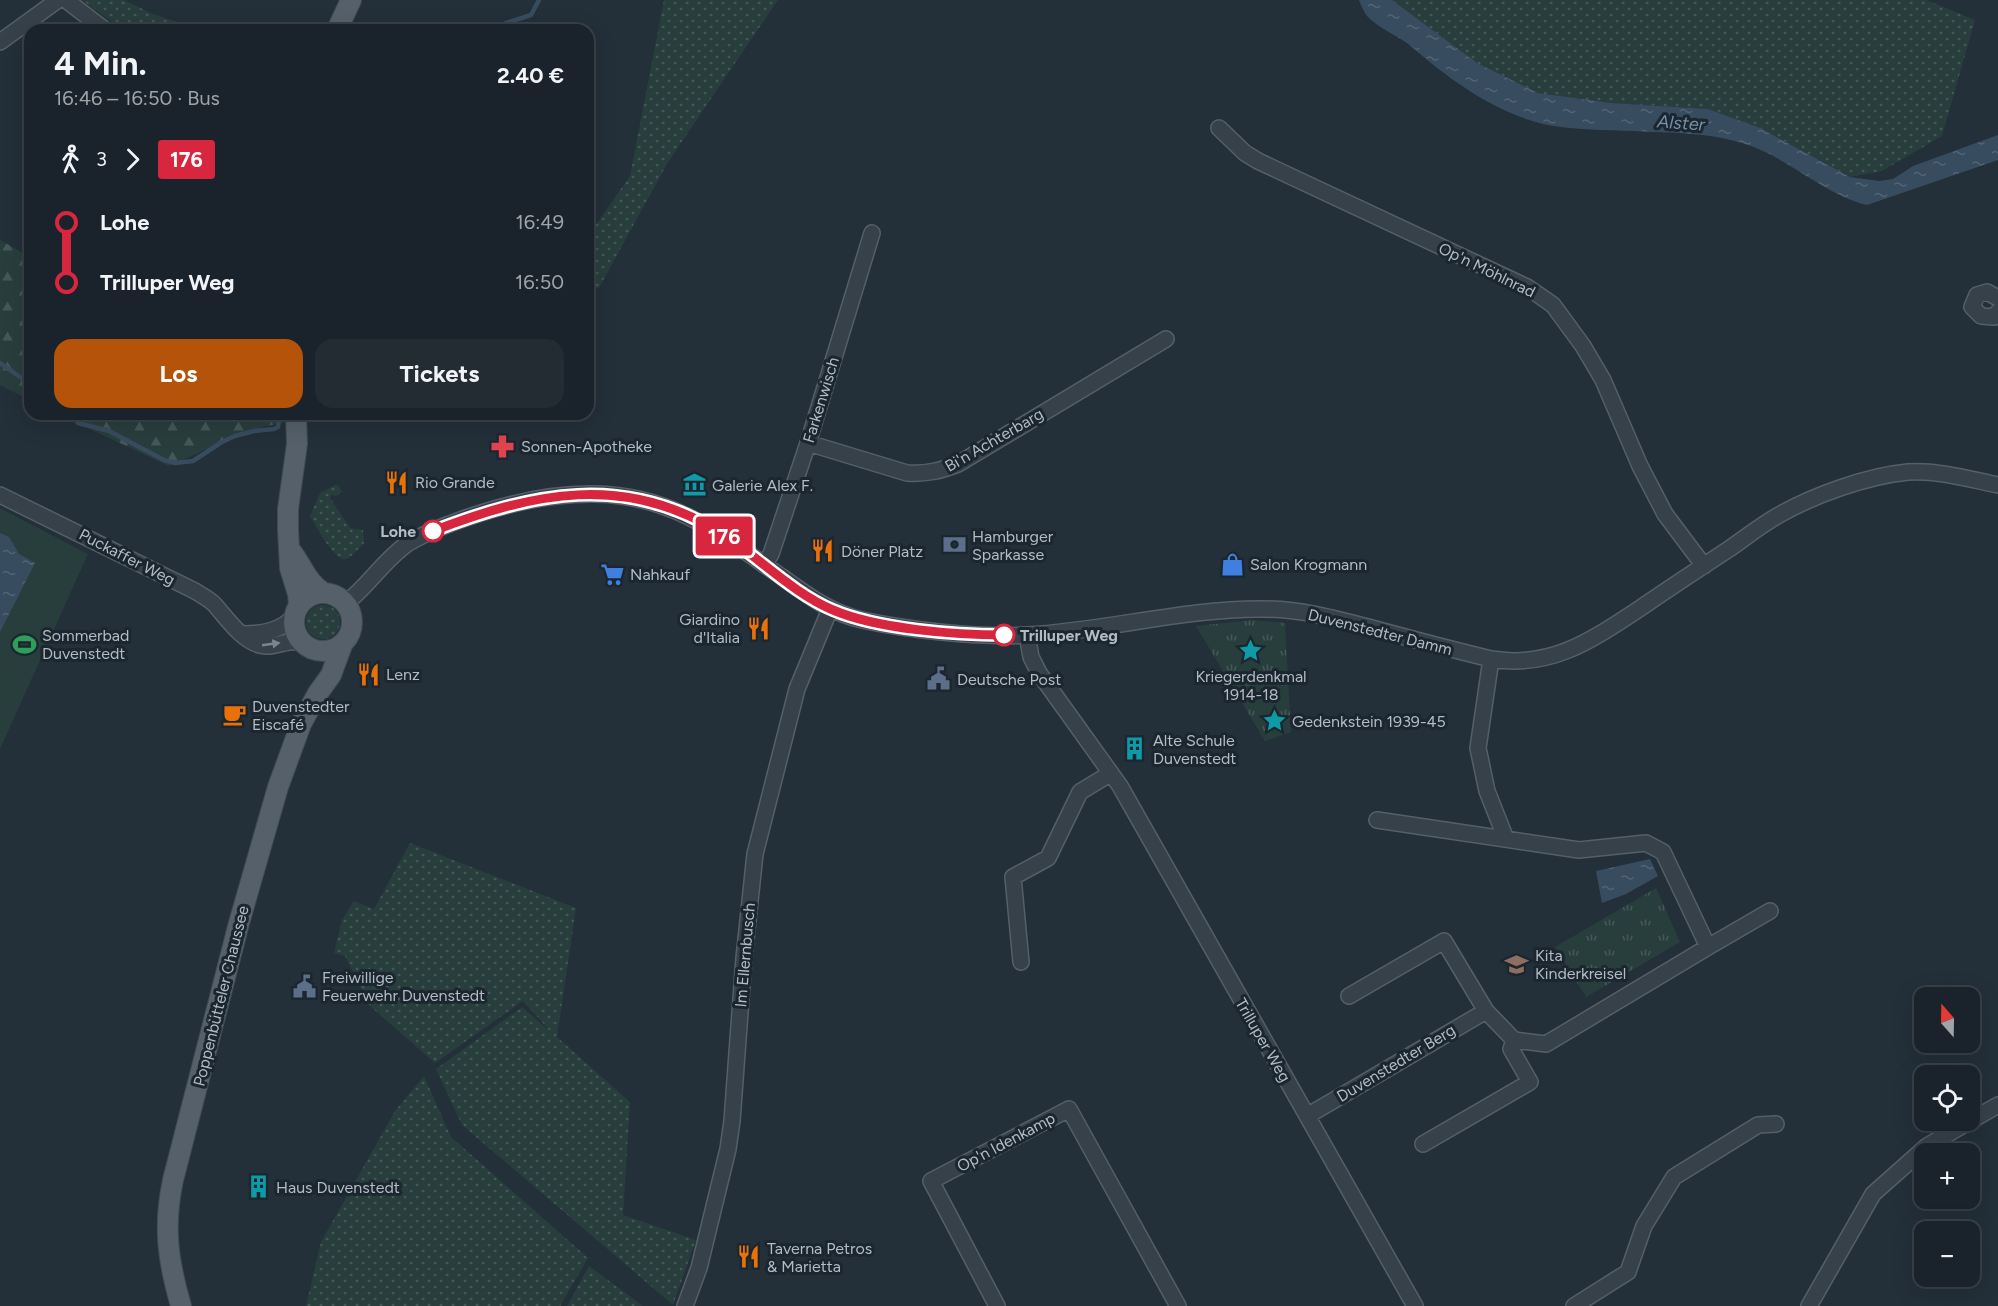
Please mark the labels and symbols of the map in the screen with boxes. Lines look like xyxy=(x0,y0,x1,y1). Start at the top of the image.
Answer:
water label: Alster xyxy=(1655,110,1706,136)
street label: Op'n Möhlnrad xyxy=(1436,238,1538,302)
street label: Farkenwisch xyxy=(799,355,843,445)
street label: Bi'n Achterbarg xyxy=(941,404,1047,476)
pharmacy icon: Sonnen-Apotheke xyxy=(490,433,516,459)
place label: Sonnen-Apotheke xyxy=(521,437,652,456)
restaurant icon: Rio Grande xyxy=(384,469,410,495)
museum icon: Galerie Alex F. xyxy=(681,472,707,498)
place label: Rio Grande xyxy=(415,473,495,492)
place label: Galerie Alex F. xyxy=(712,476,813,495)
line badge: 176 xyxy=(690,516,758,556)
marker: Lohe xyxy=(422,520,444,542)
place label: Lohe xyxy=(380,522,416,541)
street label: Puckaffer Weg xyxy=(76,525,178,589)
place label: Hamburger Sparkasse xyxy=(972,527,1054,564)
bank icon: Hamburger Sparkasse xyxy=(941,532,967,558)
restaurant icon: Döner Platz xyxy=(810,538,836,564)
place label: Döner Platz xyxy=(841,542,923,561)
shop icon: Salon Krogmann xyxy=(1219,551,1245,577)
place label: Salon Krogmann xyxy=(1250,555,1367,574)
supermarket icon: Nahkauf xyxy=(599,561,625,587)
place label: Nahkauf xyxy=(630,565,690,584)
street label: Duvenstedter Damm xyxy=(1306,605,1454,659)
place label: Giardino d'Italia xyxy=(679,610,740,647)
restaurant icon: Giardino d'Italia xyxy=(745,615,771,641)
marker: Trilluper Weg xyxy=(993,624,1015,646)
place label: Sommerbad Duvenstedt xyxy=(42,626,129,663)
place label: Trilluper Weg xyxy=(1020,626,1118,645)
sports icon: Sommerbad Duvenstedt xyxy=(11,631,37,657)
place icon: Kriegerdenkmal 1914-18 xyxy=(1238,638,1264,664)
one-way arrow xyxy=(262,640,281,649)
restaurant icon: Lenz xyxy=(355,661,381,687)
place label: Lenz xyxy=(386,665,420,684)
public building icon: Deutsche Post xyxy=(926,666,952,692)
place label: Kriegerdenkmal 1914-18 xyxy=(1195,667,1307,704)
place label: Deutsche Post xyxy=(957,670,1061,689)
place label: Duvenstedter Eiscafé xyxy=(252,697,350,734)
cafe icon: Duvenstedter Eiscafé xyxy=(221,702,247,728)
place icon: Gedenkstein 1939-45 xyxy=(1261,708,1287,734)
place label: Gedenkstein 1939-45 xyxy=(1292,712,1446,731)
place label: Alte Schule Duvenstedt xyxy=(1153,731,1236,768)
building icon: Alte Schule Duvenstedt xyxy=(1122,736,1148,762)
street label: Im Ellernbusch xyxy=(731,902,759,1008)
street label: Poppenbütteler Chaussee xyxy=(189,903,253,1088)
place label: Kita Kinderkreisel xyxy=(1535,946,1626,983)
school or university icon: Kita Kinderkreisel xyxy=(1504,951,1530,977)
place label: Freiwillige Feuerwehr Duvenstedt xyxy=(322,968,485,1005)
public building icon: Freiwillige Feuerwehr Duvenstedt xyxy=(291,973,317,999)
north arrow xyxy=(1914,987,1980,1053)
street label: Trilluper Weg xyxy=(1231,995,1295,1085)
street label: Duvenstedter Berg xyxy=(1333,1020,1459,1106)
street label: Op'n Idenkamp xyxy=(954,1108,1058,1176)
building icon: Haus Duvenstedt xyxy=(245,1174,271,1200)
place label: Haus Duvenstedt xyxy=(276,1178,400,1197)
place label: Taverna Petros & Marietta xyxy=(767,1239,872,1276)
restaurant icon: Taverna Petros & Marietta xyxy=(736,1244,762,1270)

